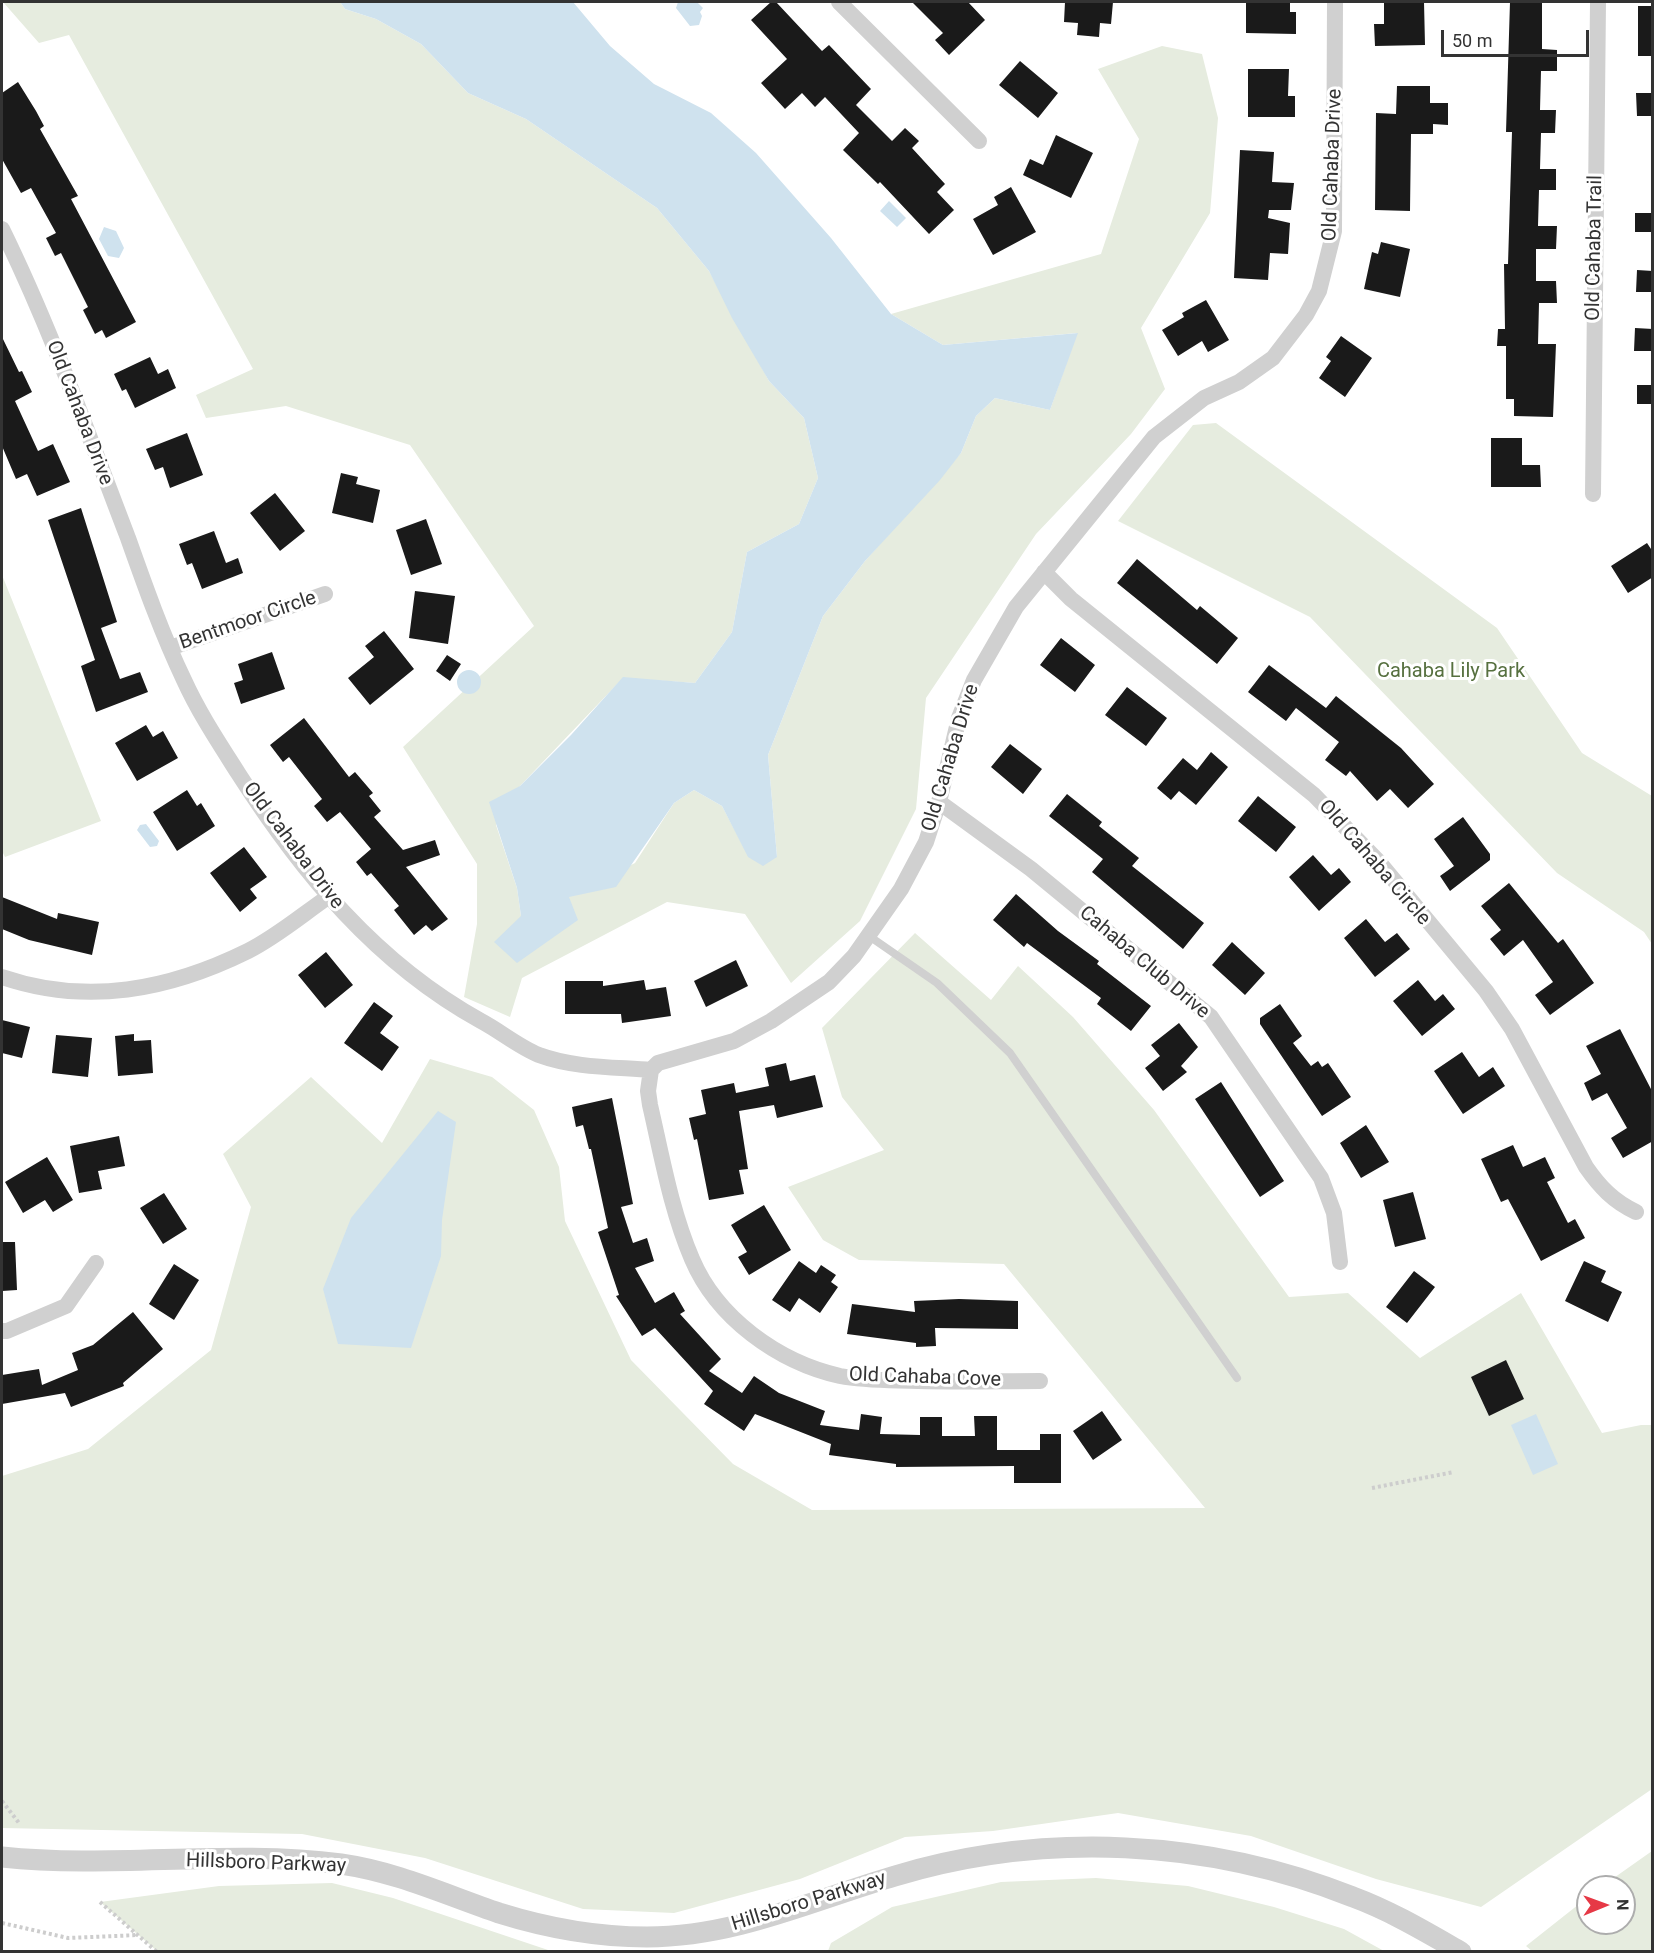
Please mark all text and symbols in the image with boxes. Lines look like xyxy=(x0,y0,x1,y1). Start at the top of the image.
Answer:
scale bar xyxy=(1444,18,1592,56)
text: 50 m xyxy=(1452,30,1492,51)
street label: Old Cahaba Drive xyxy=(1318,88,1348,242)
street label: Old Cahaba Trail xyxy=(1582,175,1608,321)
street label: Old Cahaba Drive xyxy=(40,337,118,489)
street label: Bentmoor Circle xyxy=(176,586,320,656)
park label: Cahaba Lily Park xyxy=(1377,660,1525,684)
street label: Old Cahaba Drive xyxy=(917,681,985,835)
street label: Old Cahaba Drive xyxy=(237,778,349,914)
street label: Old Cahaba Circle xyxy=(1313,795,1435,931)
street label: Cahaba Club Drive xyxy=(1074,901,1214,1025)
street label: Old Cahaba Cove xyxy=(849,1363,1001,1393)
street label: Hillsboro Parkway xyxy=(185,1849,347,1879)
street label: Hillsboro Parkway xyxy=(729,1867,889,1937)
north arrow xyxy=(1576,1875,1636,1935)
text: N xyxy=(1613,1899,1632,1911)

